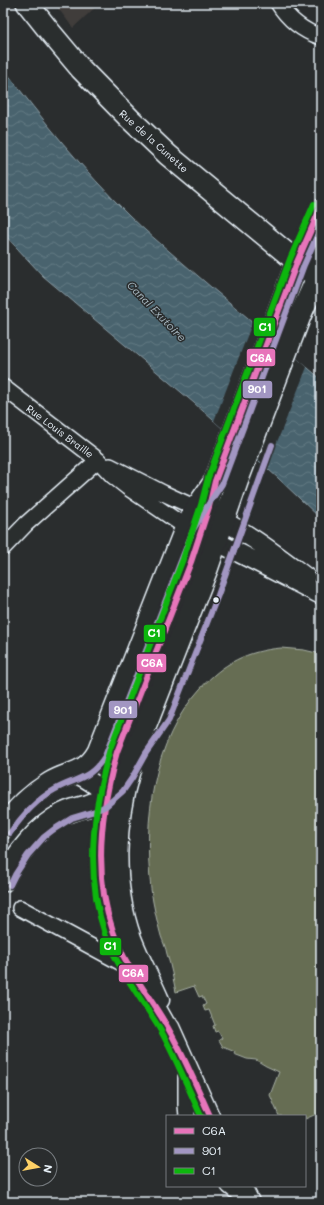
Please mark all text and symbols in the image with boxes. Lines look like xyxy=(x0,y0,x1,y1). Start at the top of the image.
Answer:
street label: Rue de la Cunette xyxy=(117,106,191,176)
water label: Canal Exutoire xyxy=(124,277,190,345)
line badge: C1 xyxy=(253,317,276,337)
text: C1 xyxy=(258,319,272,334)
line badge: C6A xyxy=(246,348,276,367)
text: C6A xyxy=(250,350,273,365)
line badge: 901 xyxy=(242,380,273,399)
text: 901 xyxy=(248,381,266,396)
street label: Rue Louis Braille xyxy=(24,401,96,461)
unlabelled marker xyxy=(211,595,221,605)
line badge: C1 xyxy=(143,624,166,643)
text: C1 xyxy=(147,625,161,640)
line badge: C6A xyxy=(136,653,167,673)
text: C6A xyxy=(141,655,164,670)
line badge: 901 xyxy=(108,700,138,719)
text: 901 xyxy=(114,702,132,717)
line badge: C1 xyxy=(99,937,122,956)
text: C1 xyxy=(103,938,117,953)
line badge: C6A xyxy=(118,964,149,983)
text: C6A xyxy=(122,965,145,980)
legend xyxy=(166,1115,306,1187)
text: C6A xyxy=(202,1122,226,1138)
text: 901 xyxy=(202,1142,222,1158)
north arrow xyxy=(18,1147,58,1187)
text: C1 xyxy=(202,1162,216,1178)
text: N xyxy=(40,1163,56,1175)

